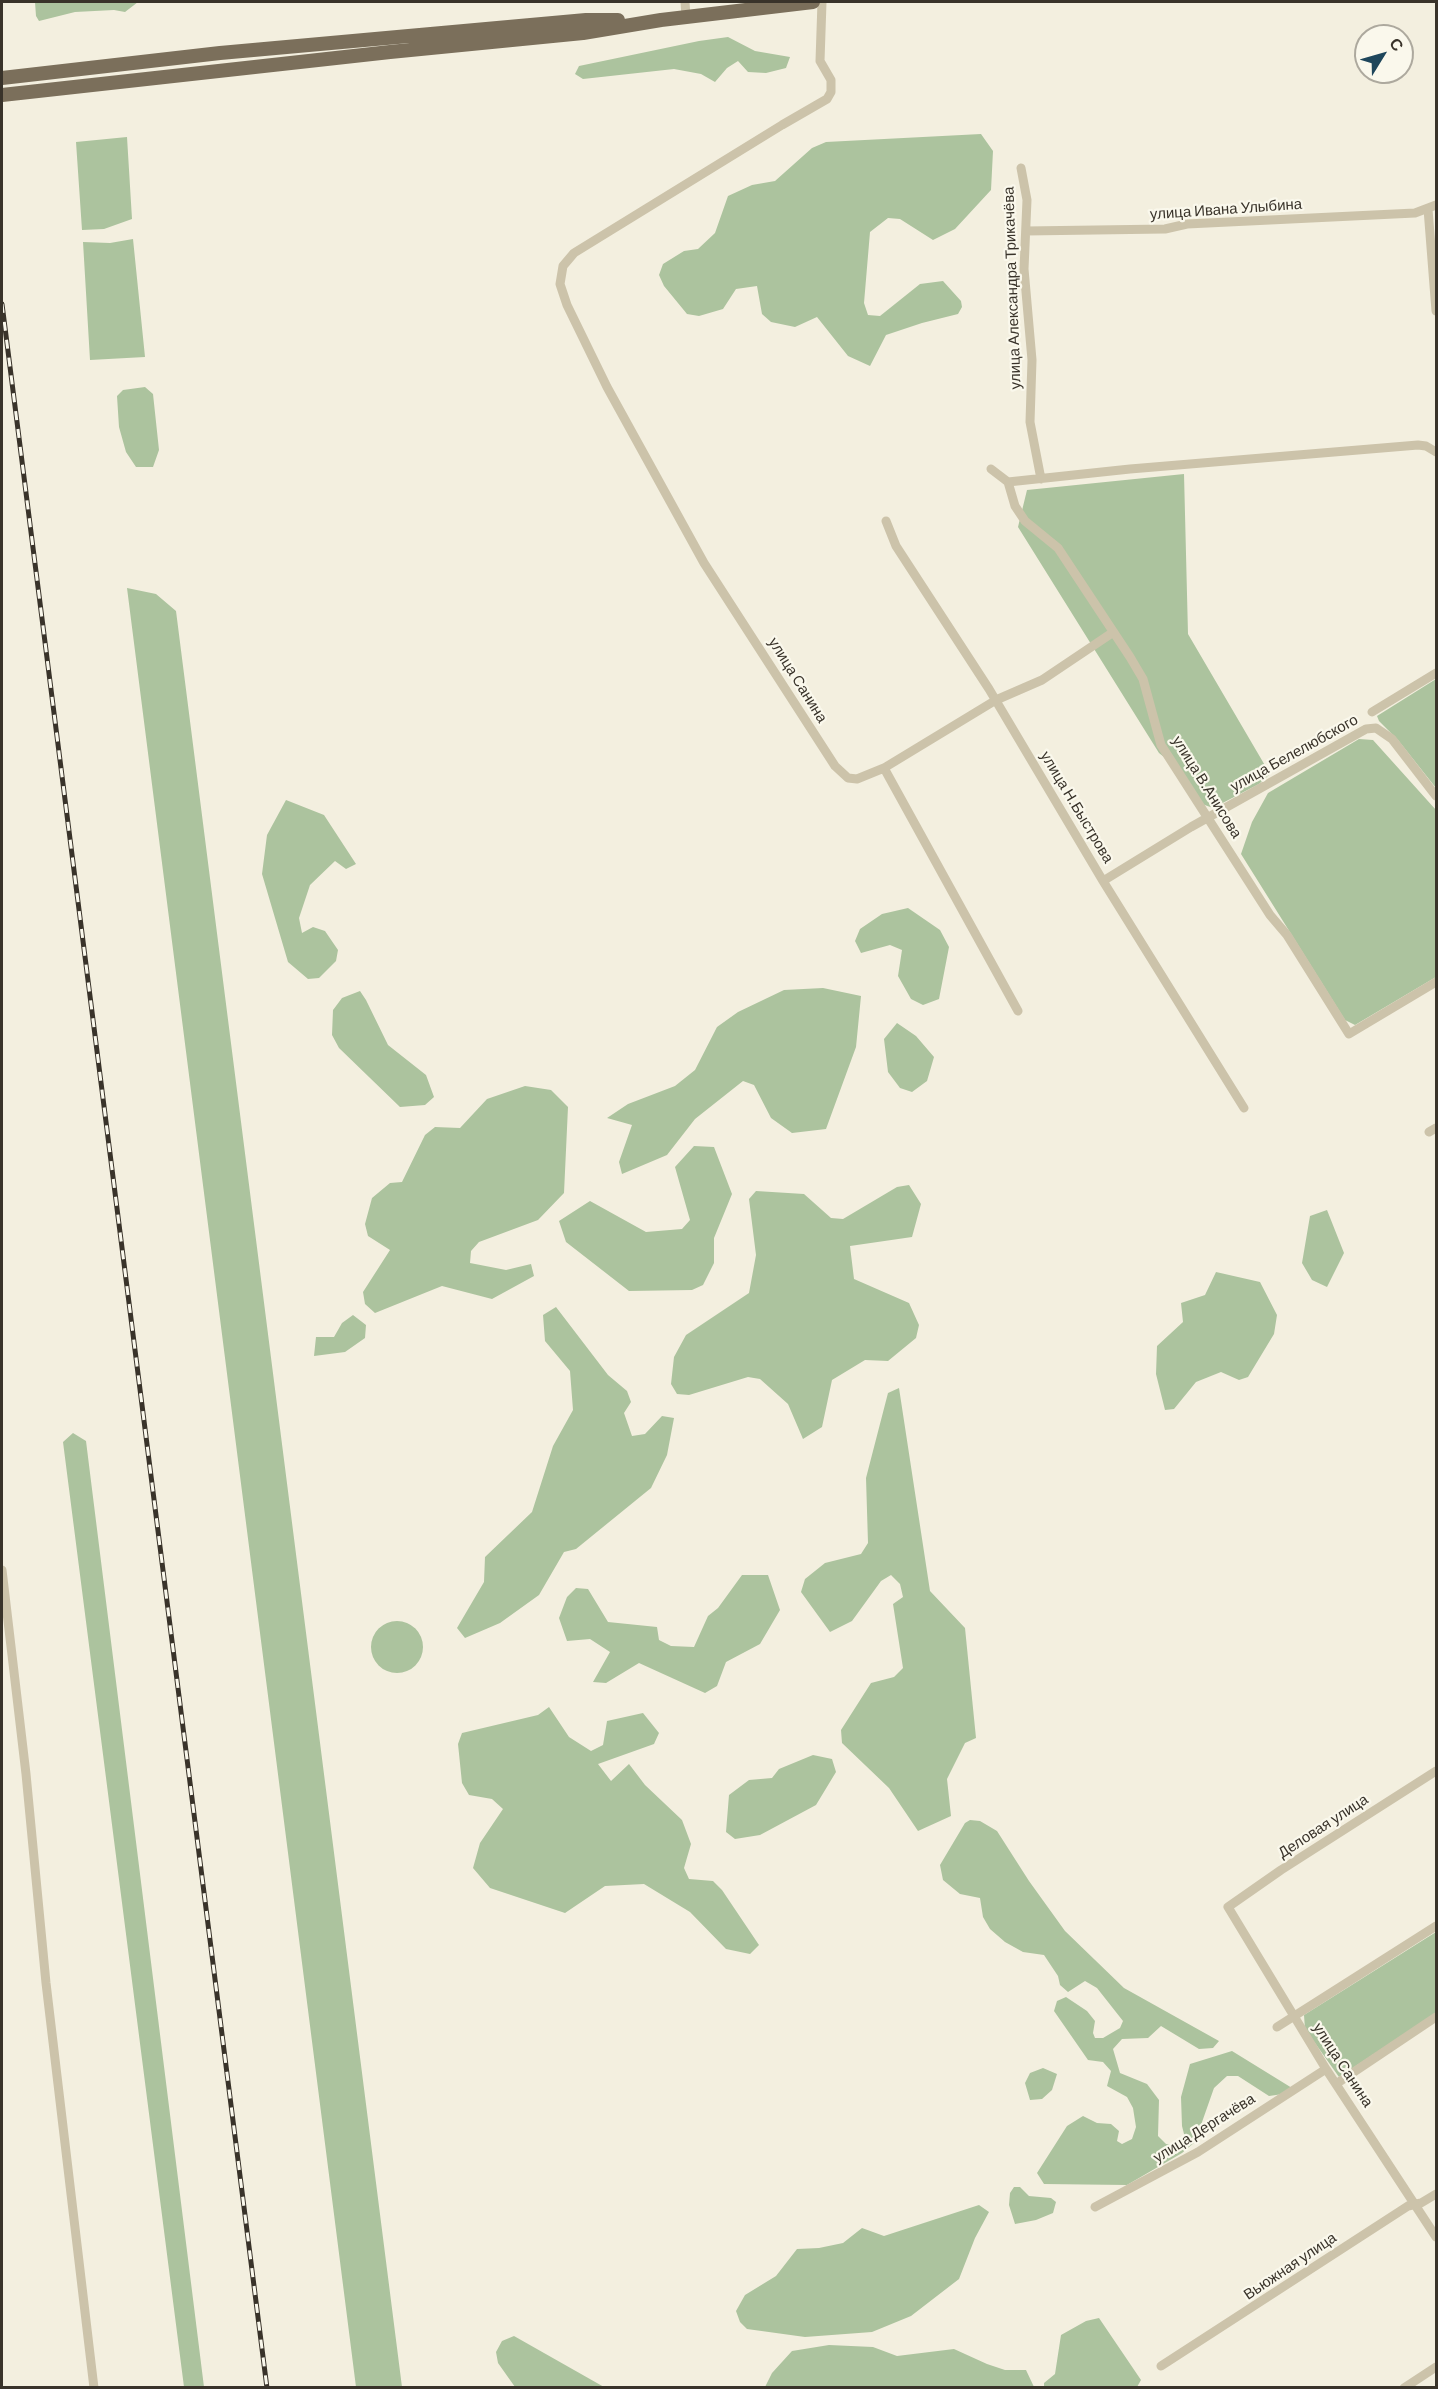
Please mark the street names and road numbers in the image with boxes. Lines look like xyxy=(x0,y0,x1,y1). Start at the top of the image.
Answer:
street label: улица Александра Трикачёва xyxy=(999,186,1025,390)
street label: улица Ивана Улыбина xyxy=(1149,195,1303,223)
street label: улица Санина xyxy=(765,634,831,726)
street label: улица Белелюбского xyxy=(1227,710,1361,796)
street label: улица В.Анисова xyxy=(1168,733,1246,841)
street label: улица Н.Быстрова xyxy=(1037,748,1117,866)
street label: Деловая улица xyxy=(1275,1790,1371,1862)
street label: улица Санина xyxy=(1309,2019,1377,2111)
street label: улица Дергачёва xyxy=(1150,2089,1258,2167)
street label: Вьюжная улица xyxy=(1240,2228,1340,2304)

